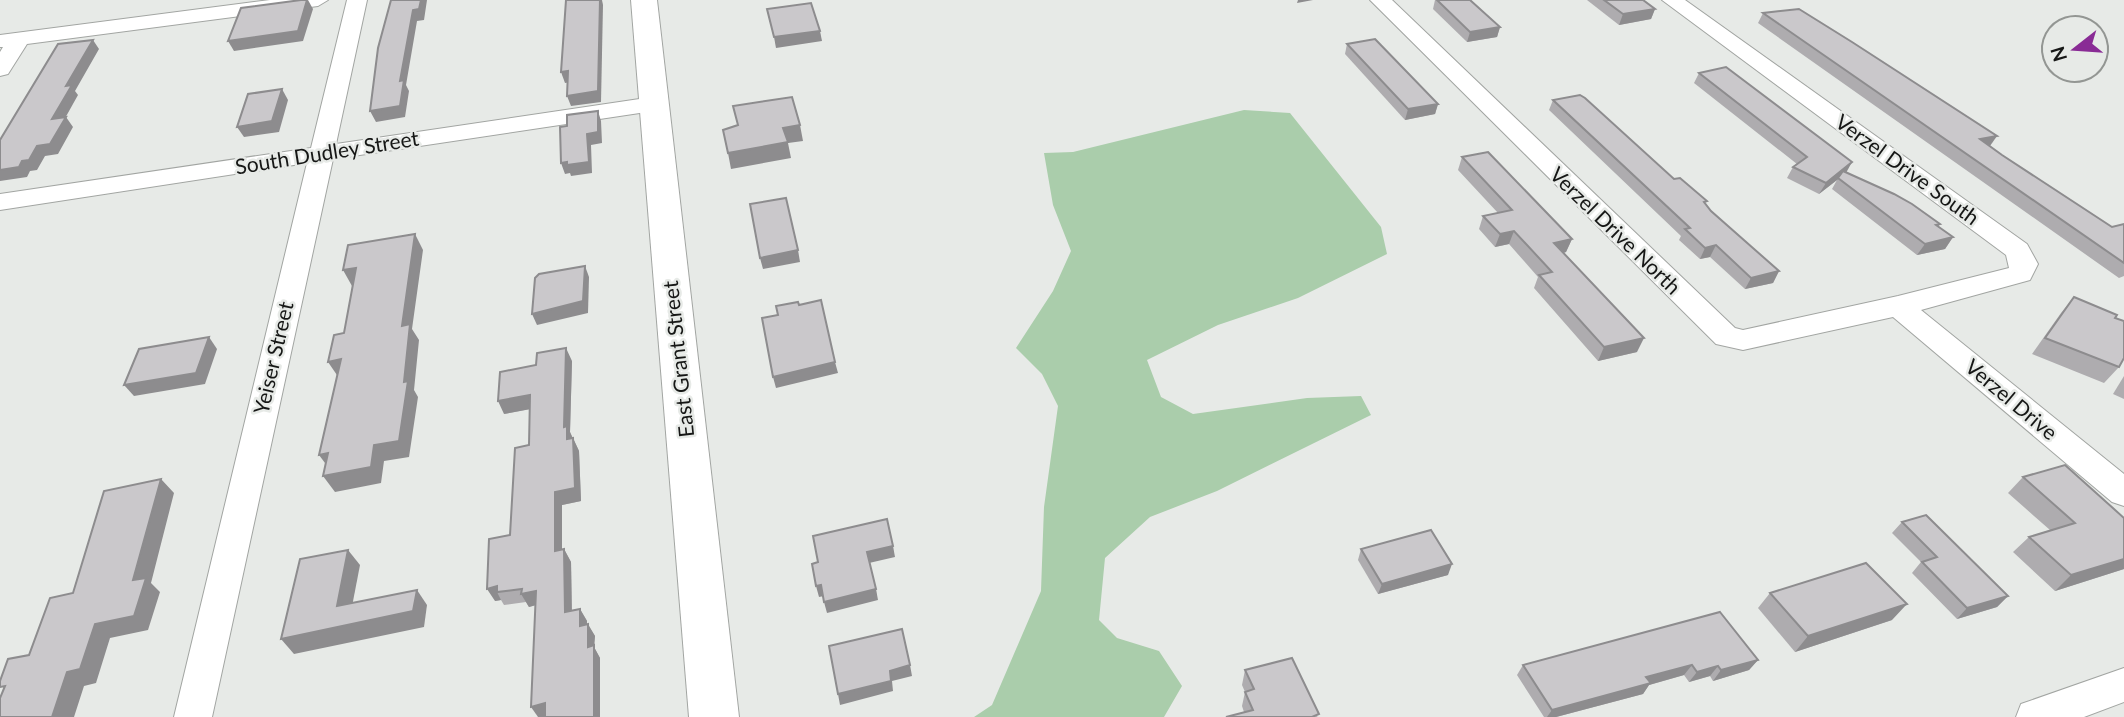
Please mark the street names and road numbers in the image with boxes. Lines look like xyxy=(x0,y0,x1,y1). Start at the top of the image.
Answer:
street label: Verzel Drive South xyxy=(1831,108,1985,229)
street label: South Dudley Street xyxy=(233,125,421,178)
street label: Verzel Drive North xyxy=(1545,161,1687,299)
street label: East Grant Street xyxy=(657,279,698,439)
street label: Yeiser Street xyxy=(247,298,298,417)
street label: Verzel Drive xyxy=(1961,353,2063,444)

